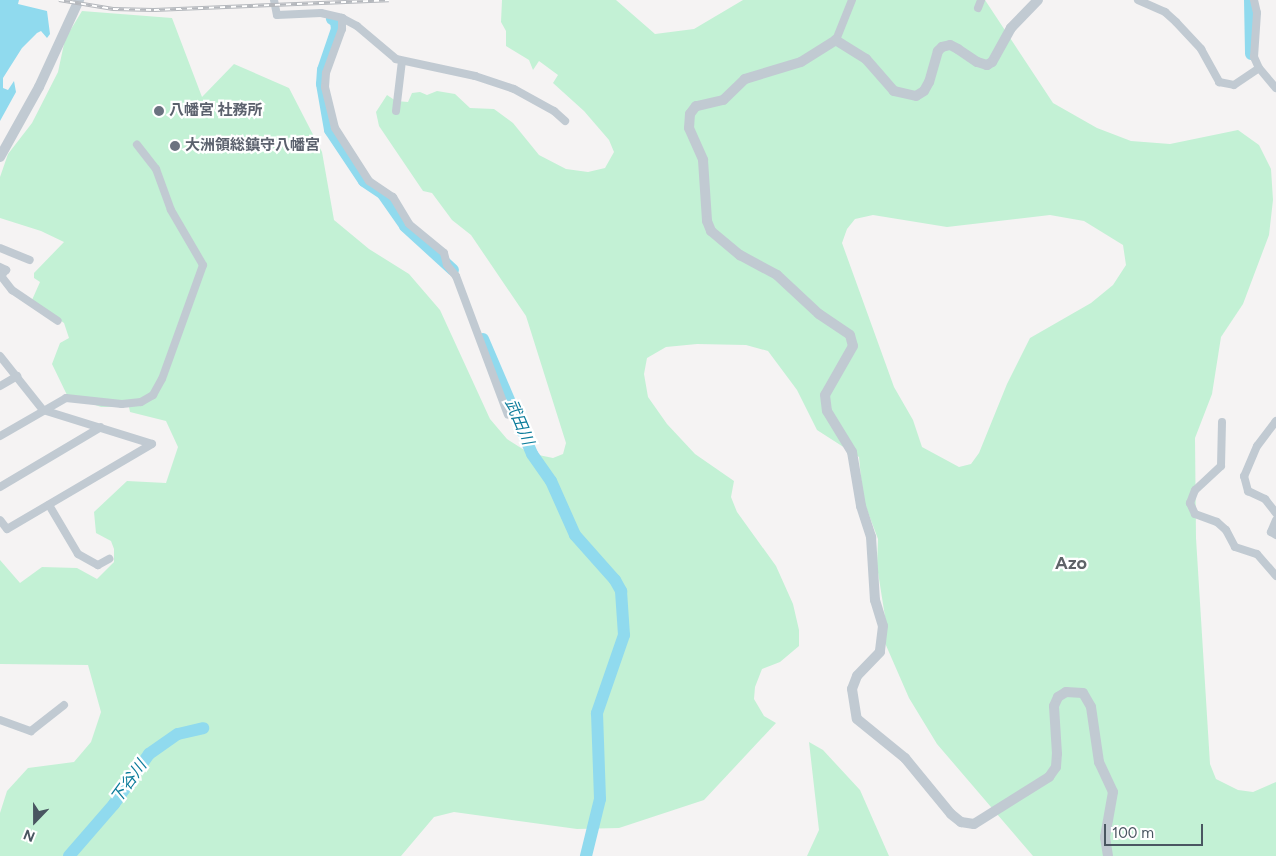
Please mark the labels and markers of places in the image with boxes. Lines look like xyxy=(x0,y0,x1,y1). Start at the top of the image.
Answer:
place label: 八幡宮 社務所 xyxy=(169,102,263,120)
marker: 八幡宮 社務所 xyxy=(153,105,165,117)
place label: 大洲領総鎮守八幡宮 xyxy=(185,137,320,155)
marker: 大洲領総鎮守八幡宮 xyxy=(169,140,181,152)

